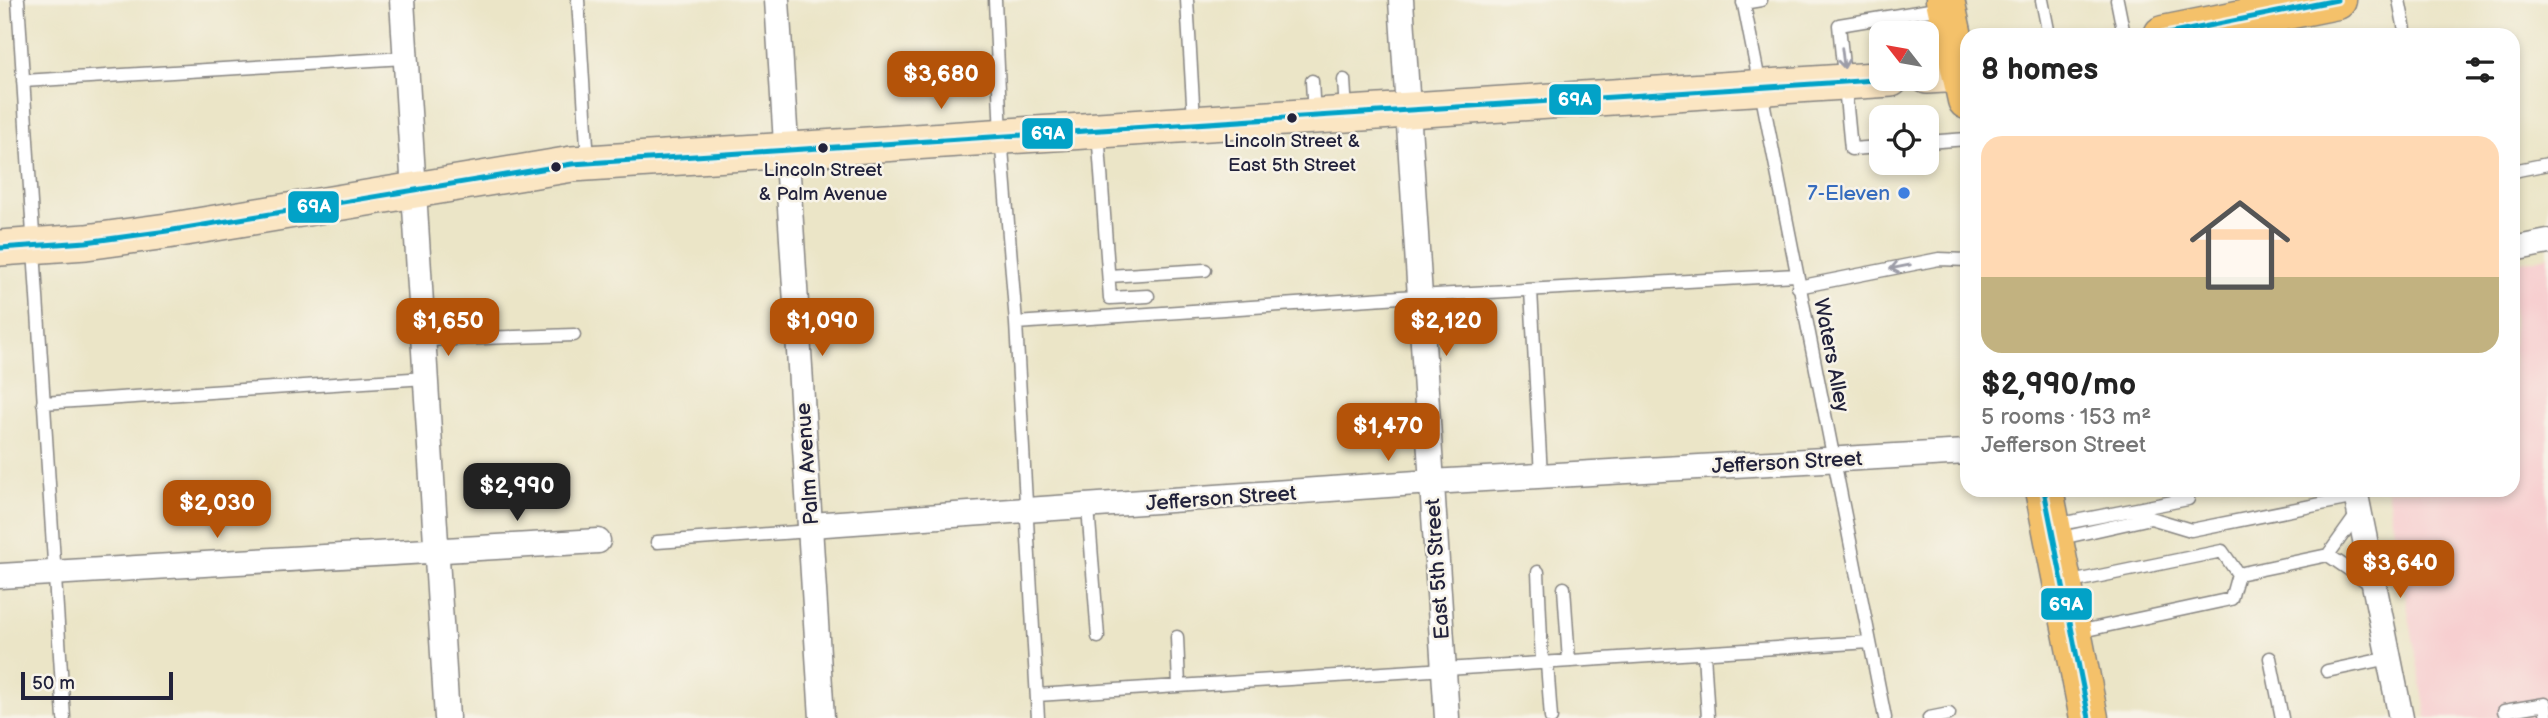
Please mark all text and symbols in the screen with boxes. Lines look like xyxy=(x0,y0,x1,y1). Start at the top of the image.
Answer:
north arrow xyxy=(1869,21,1939,91)
map controls xyxy=(1869,21,1939,175)
one-way arrow xyxy=(1836,46,1849,69)
icon: filters xyxy=(2461,51,2499,89)
pin: $3,680 xyxy=(884,52,998,111)
text: 8 homes xyxy=(1981,52,2098,88)
text: $3,680 xyxy=(903,60,979,88)
line badge: 69A xyxy=(1548,83,1602,116)
text: 69A xyxy=(1558,89,1593,112)
button: locate xyxy=(1869,105,1939,175)
marker: Lincoln Street & East 5th Street xyxy=(1285,111,1299,125)
line badge: 69A xyxy=(1021,117,1074,150)
text: 69A xyxy=(1031,123,1066,146)
place label: Lincoln Street & East 5th Street xyxy=(1224,130,1360,177)
marker: Lincoln Street & Palm Avenue xyxy=(816,141,830,155)
place label: Lincoln Street & Palm Avenue xyxy=(759,159,887,206)
unlabelled marker xyxy=(549,160,563,174)
place label: 7-Eleven xyxy=(1807,181,1890,206)
icon: home xyxy=(2177,182,2303,308)
marker: 7-Eleven xyxy=(1896,185,1912,201)
line badge: 69A xyxy=(287,190,340,224)
text: 69A xyxy=(297,196,332,219)
one-way arrow xyxy=(1889,261,1911,274)
street label: Waters Alley xyxy=(1808,296,1855,415)
pin: $1,650 xyxy=(391,298,505,358)
pin: $1,090 xyxy=(765,298,879,358)
pin: $2,120 xyxy=(1389,298,1503,358)
text: $1,650 xyxy=(412,307,484,335)
text: $1,090 xyxy=(786,307,858,335)
text: $2,120 xyxy=(1410,307,1482,335)
text: $2,990/mo xyxy=(1981,367,2136,403)
street label: Palm Avenue xyxy=(791,402,824,526)
text: 5 rooms · 153 m² xyxy=(1981,403,2151,431)
pin: $1,470 xyxy=(1331,404,1445,463)
text: $1,470 xyxy=(1353,412,1423,440)
text: Jefferson Street xyxy=(1981,431,2146,459)
street label: Jefferson Street xyxy=(1711,446,1863,479)
pin: $2,990 xyxy=(460,463,574,523)
text: $2,990 xyxy=(479,472,555,500)
pin: $2,030 xyxy=(160,480,274,540)
street label: Jefferson Street xyxy=(1145,481,1298,516)
text: $2,030 xyxy=(179,489,255,517)
street label: East 5th Street xyxy=(1420,497,1455,640)
pin: $3,640 xyxy=(2343,540,2457,600)
text: $3,640 xyxy=(2362,549,2438,577)
line badge: 69A xyxy=(2040,587,2093,621)
text: 69A xyxy=(2049,594,2084,617)
scale bar xyxy=(21,669,173,701)
text: 50 m xyxy=(32,672,75,695)

